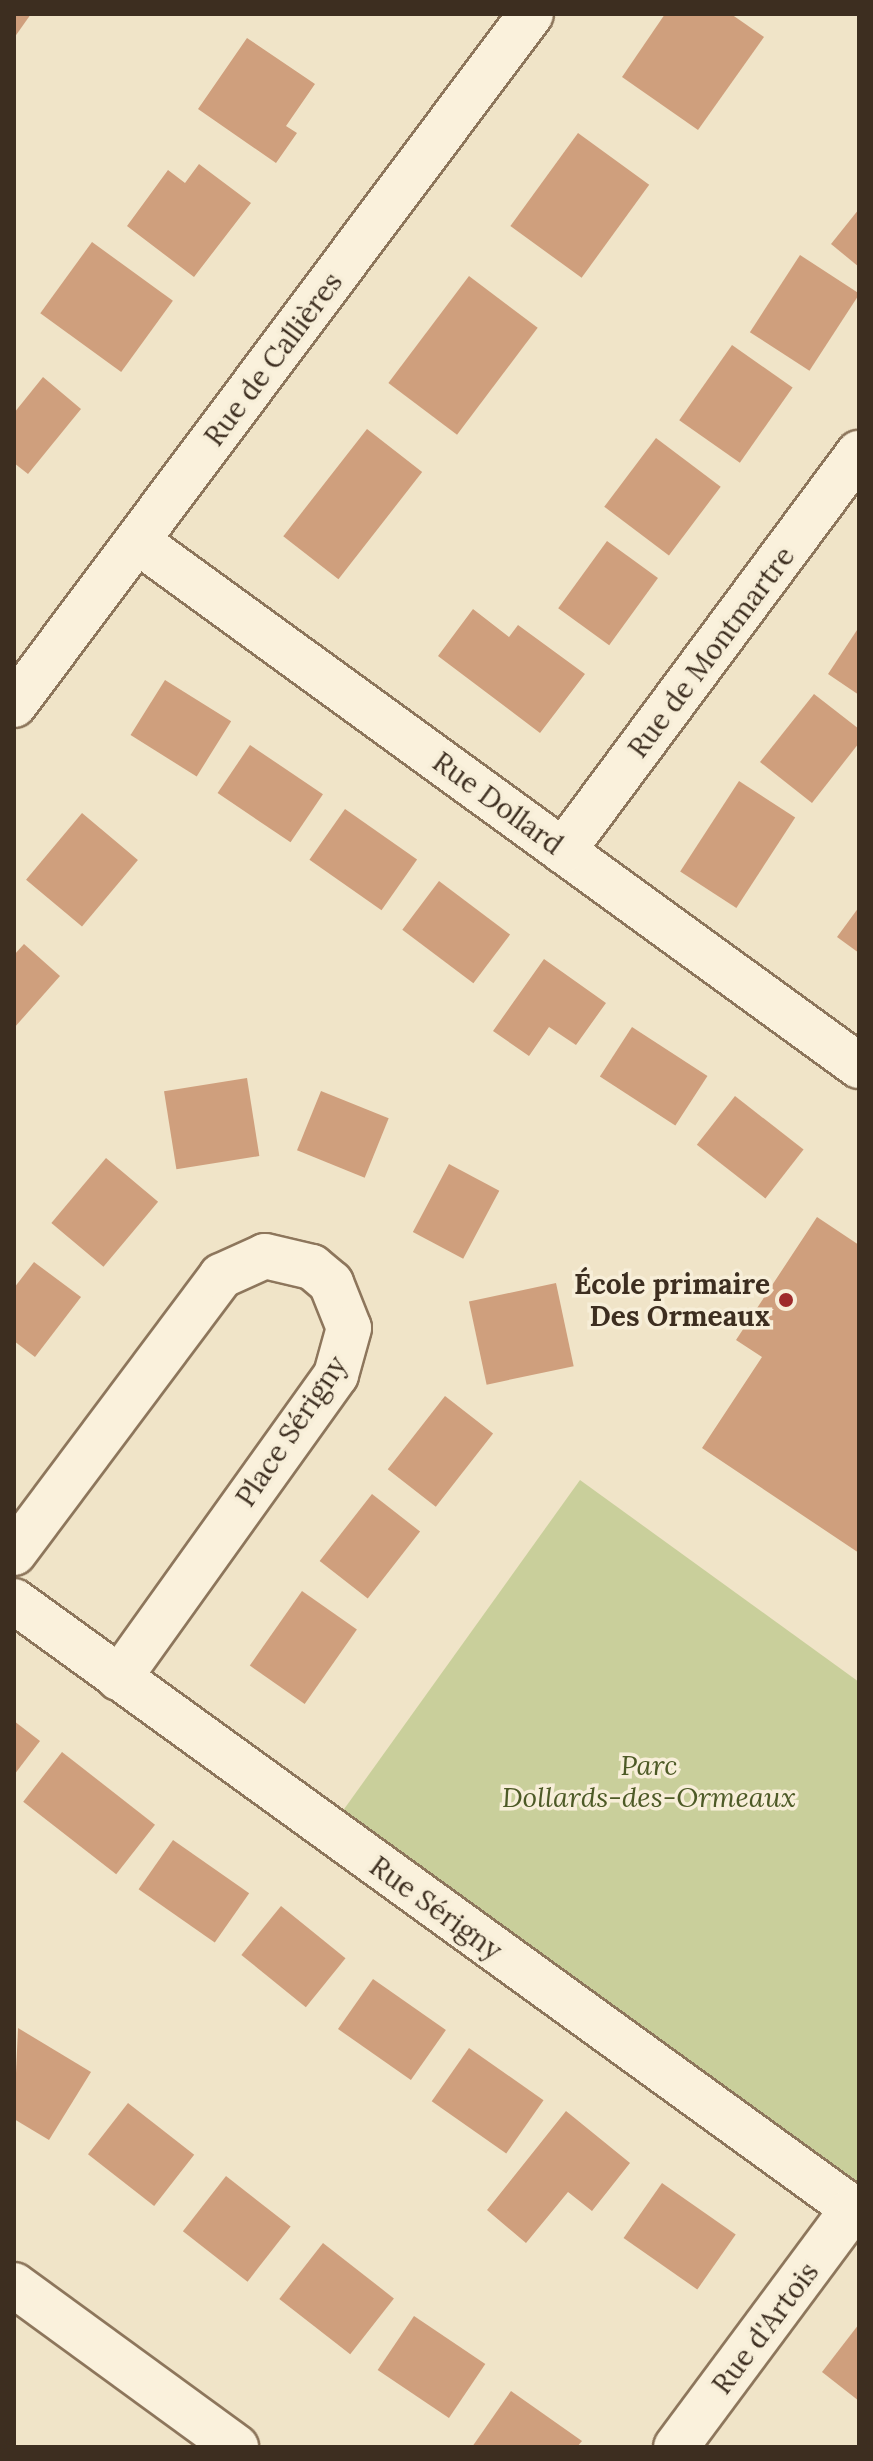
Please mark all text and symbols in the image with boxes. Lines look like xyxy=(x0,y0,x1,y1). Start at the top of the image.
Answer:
street label: Rue de Callières xyxy=(197,266,349,452)
street label: Rue de Montmartre xyxy=(621,540,801,764)
street label: Rue Dollard xyxy=(426,745,570,861)
place label: École primaire Des Ormeaux xyxy=(574,1267,770,1333)
marker: École primaire Des Ormeaux xyxy=(777,1291,795,1309)
street label: Place Sérigny xyxy=(228,1349,354,1513)
park label: Parc Dollards-des-Ormeaux xyxy=(502,1748,796,1814)
street label: Rue Sérigny xyxy=(363,1849,509,1967)
street label: Rue d'Artois xyxy=(705,2256,825,2400)

